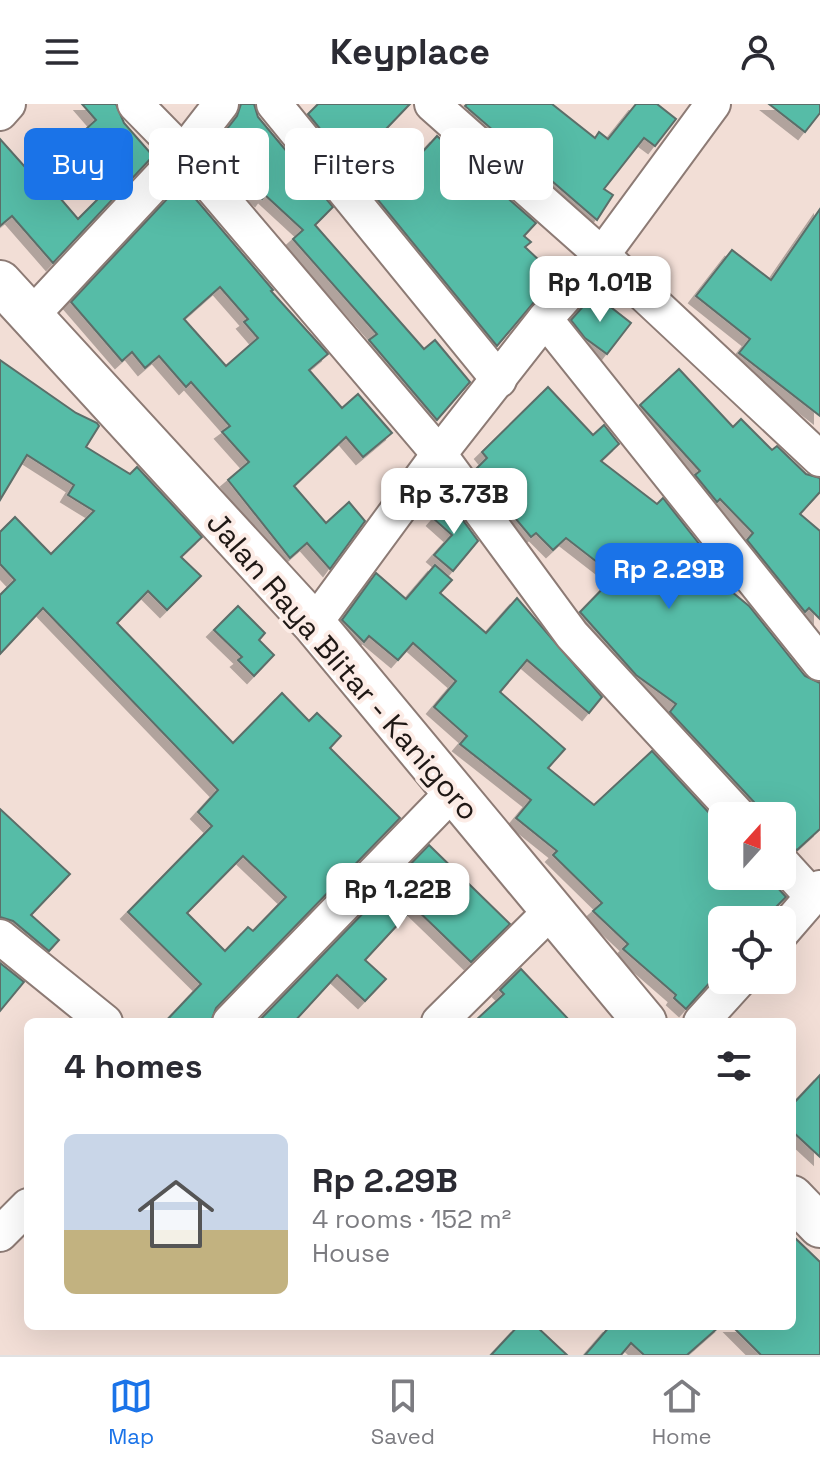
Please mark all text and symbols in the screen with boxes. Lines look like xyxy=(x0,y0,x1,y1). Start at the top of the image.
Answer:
text: Keyplace xyxy=(330,29,490,75)
icon: menu xyxy=(40,30,84,74)
icon: person xyxy=(736,30,780,74)
chip: Buy xyxy=(24,128,133,200)
chip: Rent xyxy=(149,128,269,200)
chip: Filters xyxy=(285,128,424,200)
chip: New xyxy=(440,128,553,200)
pin: Rp 1.01B xyxy=(517,256,683,324)
text: Rp 1.01B xyxy=(548,265,652,299)
pin: Rp 3.73B xyxy=(371,468,537,536)
text: Rp 3.73B xyxy=(399,477,509,511)
street label: Jalan Raya Blitar - Kanigoro xyxy=(198,504,488,828)
pin: Rp 2.29B xyxy=(586,543,752,611)
text: Rp 2.29B xyxy=(613,552,725,586)
north arrow xyxy=(708,802,796,890)
map controls xyxy=(708,802,796,994)
pin: Rp 1.22B xyxy=(315,863,481,931)
text: Rp 1.22B xyxy=(344,872,452,906)
button: locate xyxy=(708,906,796,994)
icon: filters xyxy=(712,1044,756,1088)
text: 4 homes xyxy=(64,1045,202,1088)
text: Rp 2.29B xyxy=(312,1159,458,1202)
icon: home xyxy=(128,1166,224,1262)
text: 4 rooms · 152 m² xyxy=(312,1202,511,1236)
text: House xyxy=(312,1236,390,1270)
tab: Map xyxy=(108,1374,154,1450)
tab: Saved xyxy=(371,1374,435,1450)
tab: Home xyxy=(652,1374,712,1450)

